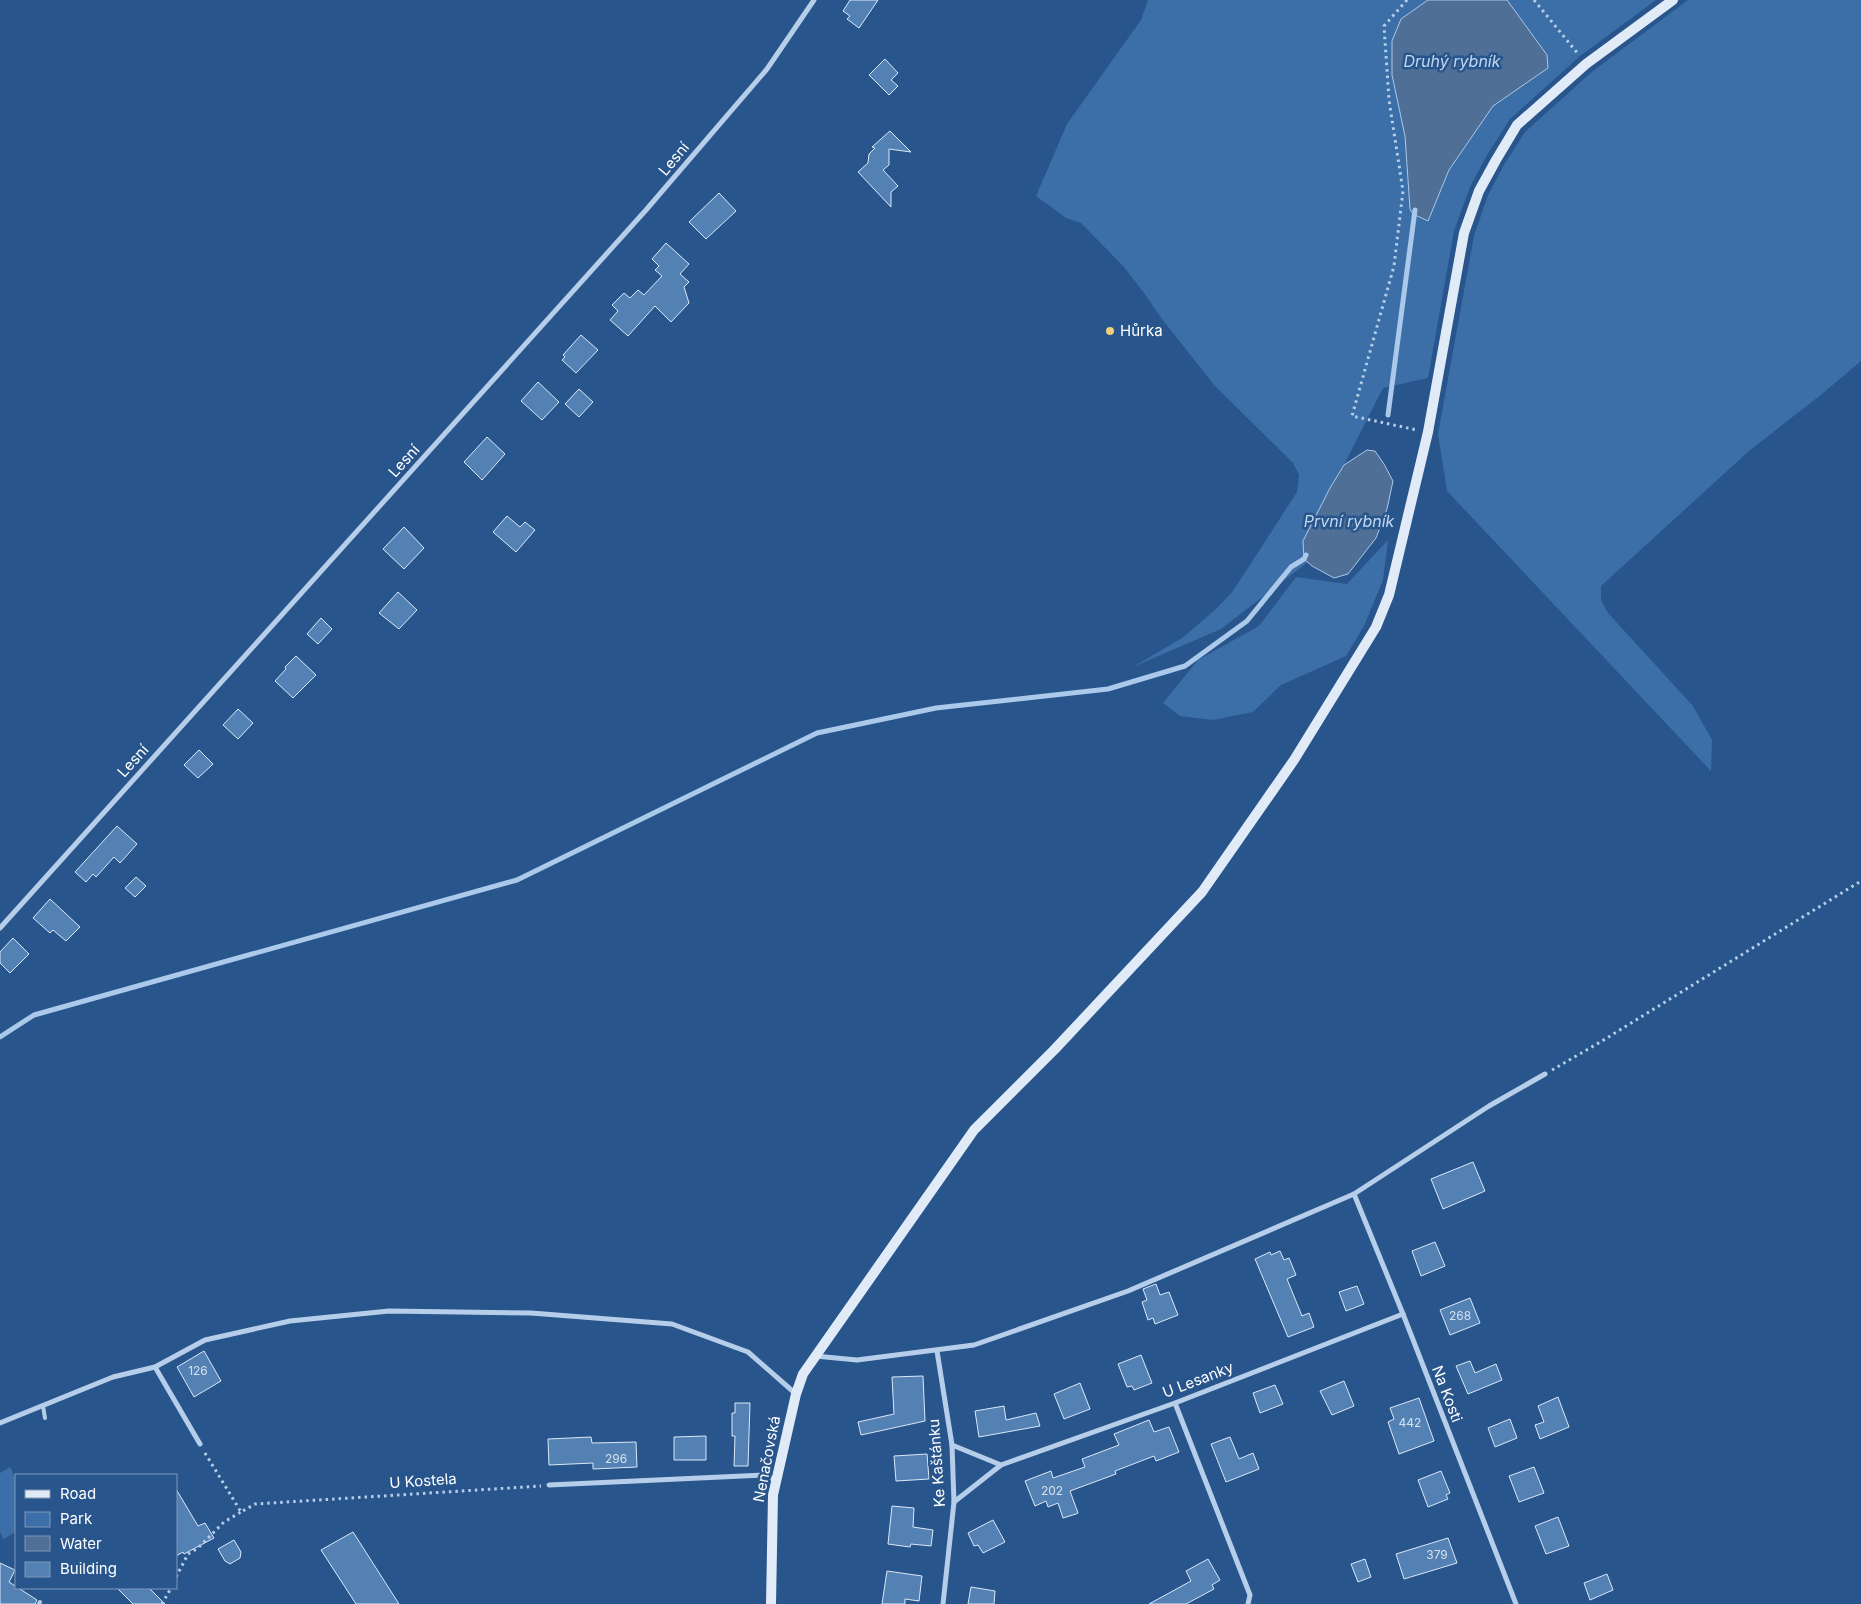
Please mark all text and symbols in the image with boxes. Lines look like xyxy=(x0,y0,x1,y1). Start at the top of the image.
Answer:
water label: Druhý rybník xyxy=(1403,51,1501,71)
street label: Lesní xyxy=(654,138,693,179)
place label: Hůrka xyxy=(1120,321,1163,340)
marker: Hůrka xyxy=(1104,325,1116,337)
street label: Lesní xyxy=(384,440,424,481)
water label: První rybník xyxy=(1304,511,1395,531)
street label: Lesní xyxy=(113,740,153,781)
house number: 268 xyxy=(1449,1308,1471,1323)
street label: U Lesanky xyxy=(1160,1357,1237,1402)
house number: 126 xyxy=(188,1363,208,1378)
street label: Na Kosti xyxy=(1428,1363,1467,1425)
street label: Nenačovská xyxy=(749,1414,784,1504)
house number: 442 xyxy=(1399,1415,1421,1430)
street label: Ke Kaštánku xyxy=(924,1418,949,1508)
house number: 296 xyxy=(605,1451,627,1466)
street label: U Kostela xyxy=(389,1469,457,1492)
legend xyxy=(15,1474,178,1589)
house number: 202 xyxy=(1041,1483,1063,1498)
text: Road xyxy=(60,1484,96,1503)
text: Park xyxy=(60,1509,93,1528)
text: Water xyxy=(60,1534,102,1553)
house number: 379 xyxy=(1426,1547,1448,1562)
text: Building xyxy=(60,1559,117,1578)

